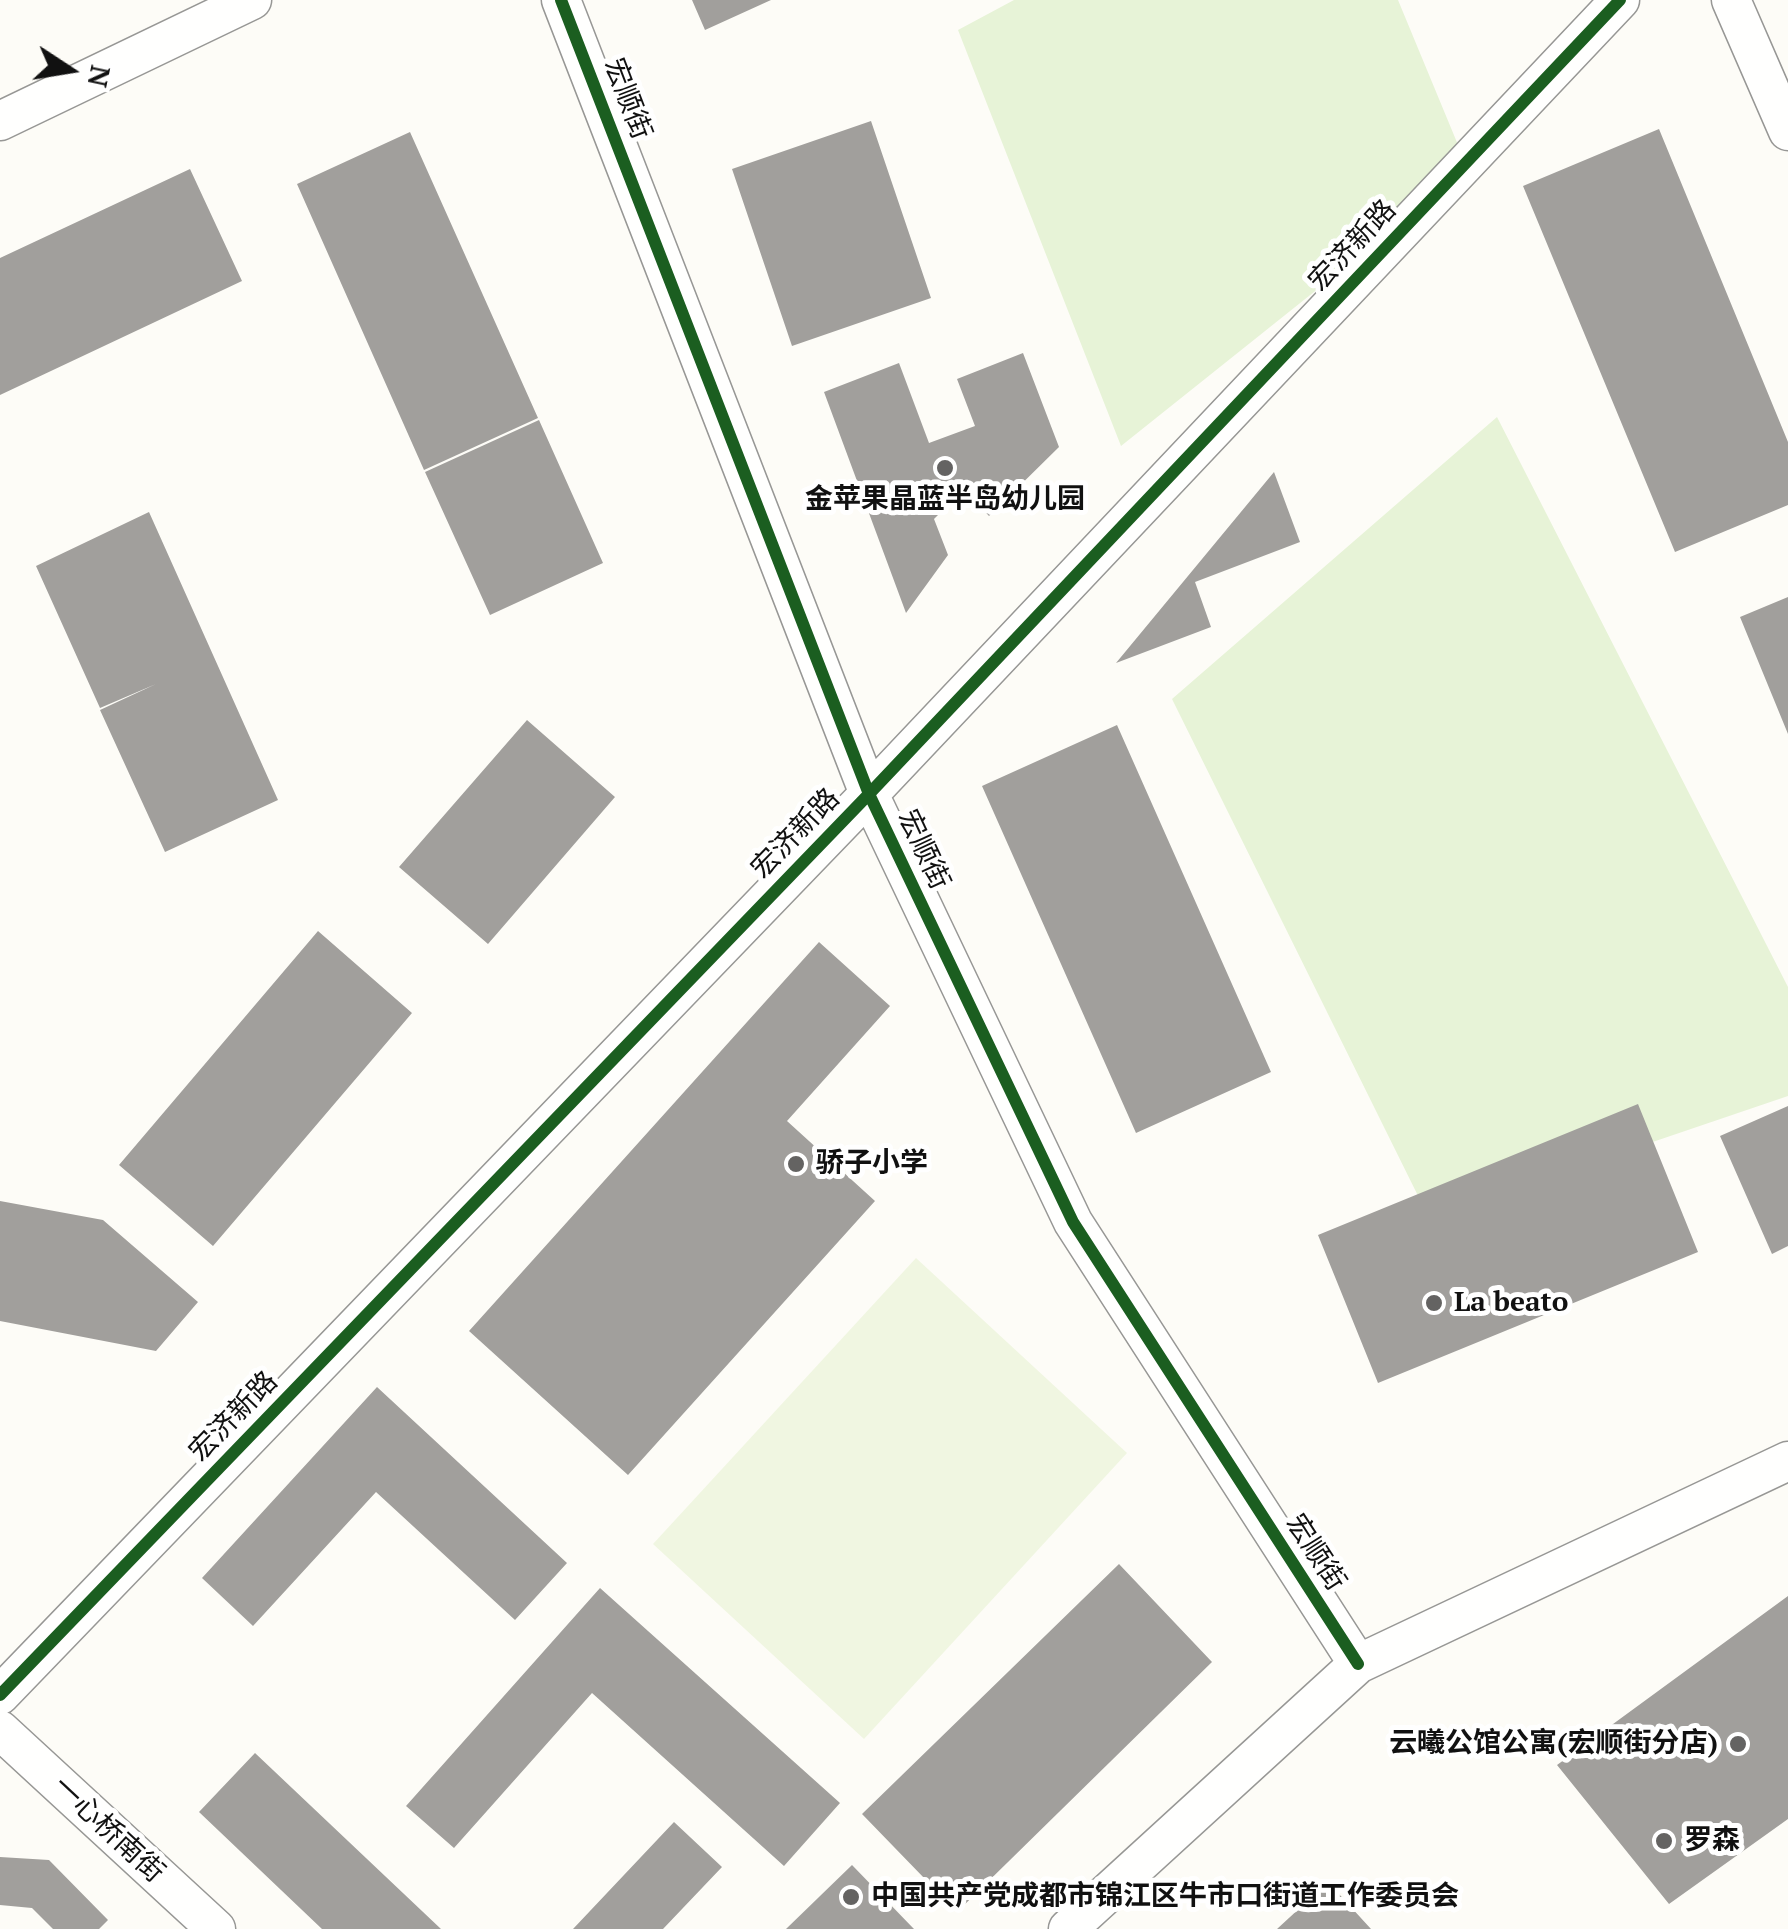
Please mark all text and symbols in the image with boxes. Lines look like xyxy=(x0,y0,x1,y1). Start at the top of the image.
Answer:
north arrow xyxy=(20,20,120,120)
street label: 宏顺街 xyxy=(596,54,658,144)
text: N xyxy=(80,62,120,91)
street label: 宏济新路 xyxy=(1303,194,1403,298)
marker: 金苹果晶蓝半岛幼儿园 xyxy=(934,457,956,479)
place label: 金苹果晶蓝半岛幼儿园 xyxy=(805,483,1085,517)
street label: 宏济新路 xyxy=(745,782,847,886)
street label: 宏顺街 xyxy=(890,805,956,895)
place label: 骄子小学 xyxy=(816,1147,928,1181)
marker: 骄子小学 xyxy=(785,1153,807,1175)
place label: La beato xyxy=(1454,1286,1568,1320)
marker: La beato xyxy=(1423,1292,1445,1314)
street label: 宏济新路 xyxy=(183,1365,285,1469)
street label: 宏顺街 xyxy=(1278,1509,1352,1597)
place label: 云曦公馆公寓(宏顺街分店) xyxy=(1389,1727,1718,1761)
marker: 云曦公馆公寓(宏顺街分店) xyxy=(1727,1733,1749,1755)
street label: 一心桥南街 xyxy=(45,1770,171,1890)
place label: 罗森 xyxy=(1684,1824,1740,1858)
marker: 罗森 xyxy=(1653,1830,1675,1852)
place label: 中国共产党成都市锦江区牛市口街道工作委员会 xyxy=(871,1880,1459,1914)
marker: 中国共产党成都市锦江区牛市口街道工作委员会 xyxy=(840,1886,862,1908)

